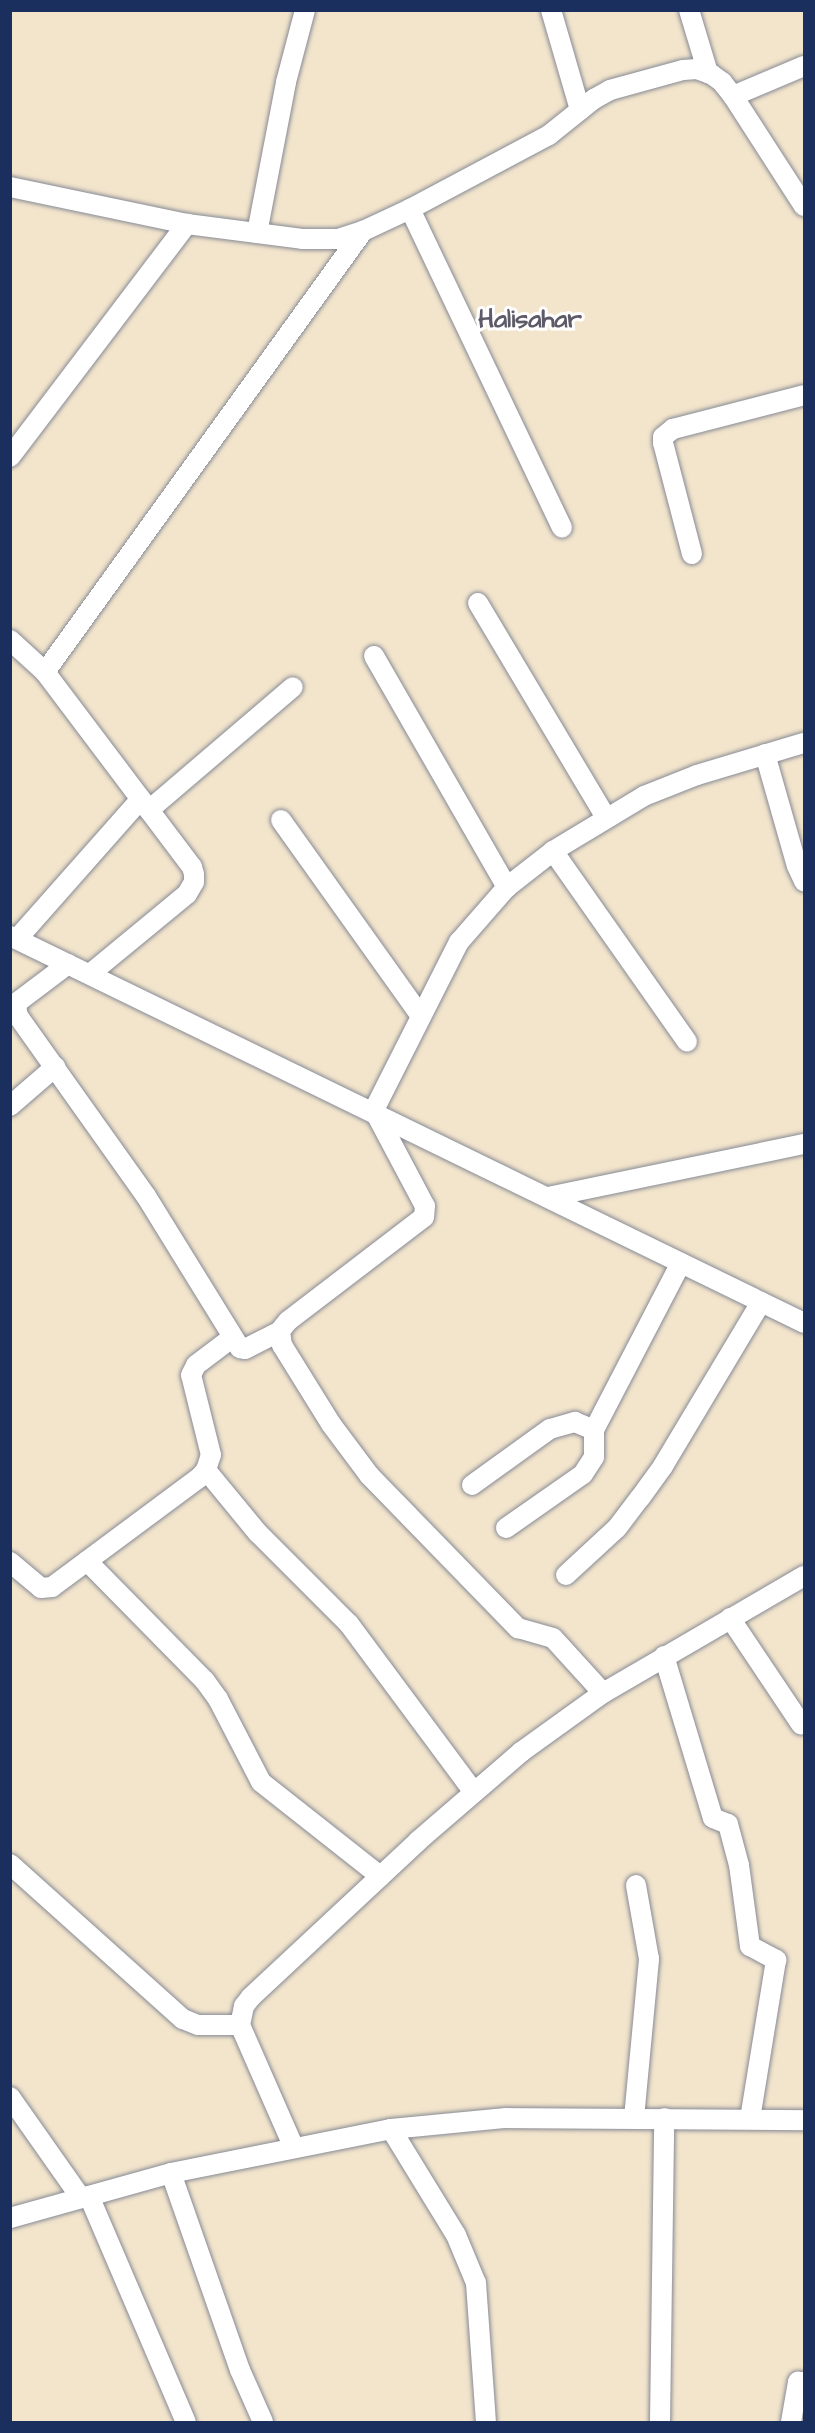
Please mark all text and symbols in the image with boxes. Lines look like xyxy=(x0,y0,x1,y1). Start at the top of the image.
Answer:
district label: Halisahar xyxy=(478,304,582,336)

